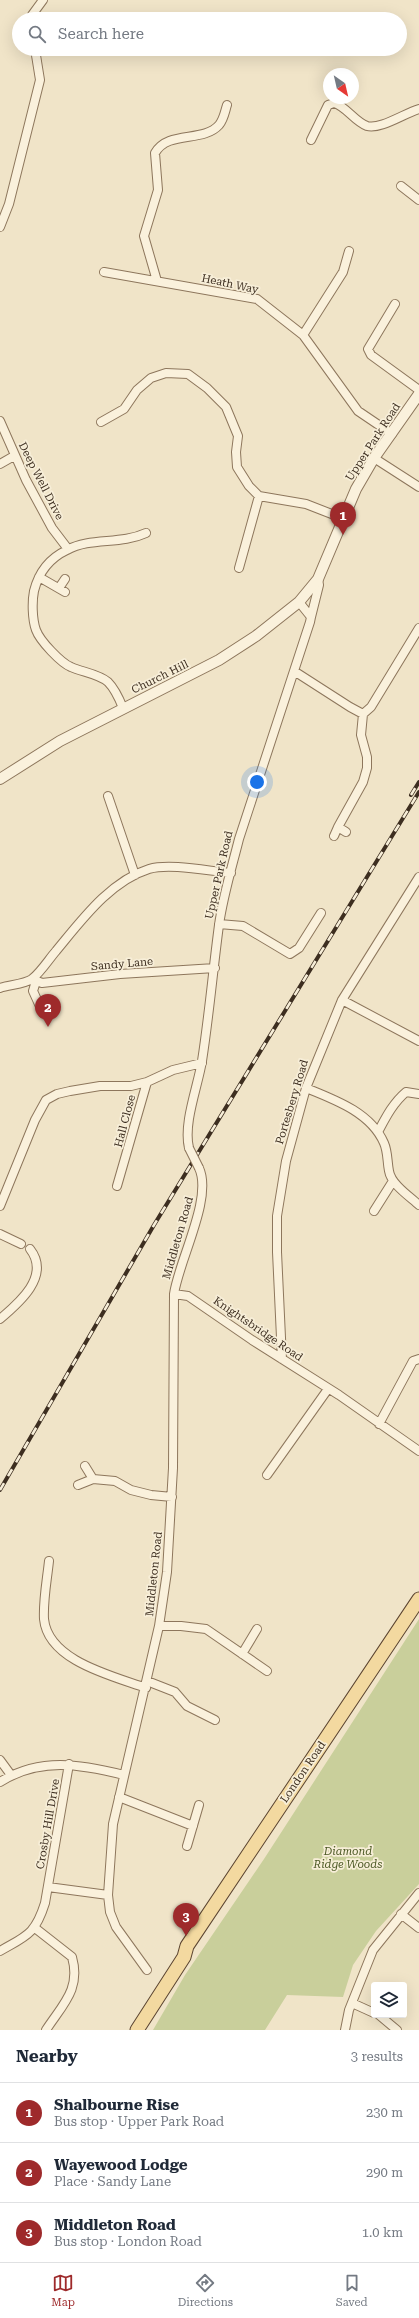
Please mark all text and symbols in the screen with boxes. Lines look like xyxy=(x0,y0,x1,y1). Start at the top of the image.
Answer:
search box xyxy=(12,12,407,56)
icon: search xyxy=(26,23,48,45)
text: Search here xyxy=(58,25,144,43)
north arrow xyxy=(323,68,359,104)
street label: Heath Way xyxy=(200,272,260,296)
street label: Upper Park Road xyxy=(343,401,403,483)
street label: Deep Well Drive xyxy=(16,440,66,522)
pin: 1 xyxy=(330,502,356,535)
street label: Church Hill xyxy=(129,657,191,696)
your location xyxy=(247,772,267,792)
street label: Upper Park Road xyxy=(202,830,236,920)
street label: Sandy Lane xyxy=(90,955,154,973)
pin: 2 xyxy=(35,994,61,1027)
street label: Portesbery Road xyxy=(273,1058,311,1146)
street label: Hall Close xyxy=(112,1093,138,1149)
street label: Middleton Road xyxy=(160,1195,196,1281)
street label: Knightsbridge Road xyxy=(211,1294,305,1364)
street label: Middleton Road xyxy=(143,1531,165,1617)
street label: London Road xyxy=(278,1739,328,1805)
street label: Crosby Hill Drive xyxy=(34,1778,62,1870)
park label: Diamond Ridge Woods xyxy=(313,1845,382,1871)
pin: 3 xyxy=(173,1903,199,1936)
map controls xyxy=(371,1982,407,2018)
button: layers xyxy=(371,1982,407,2018)
text: Nearby xyxy=(16,2046,78,2066)
text: 3 results xyxy=(351,2049,403,2064)
text: Shalbourne Rise xyxy=(54,2096,179,2114)
text: 1 xyxy=(25,2105,33,2120)
text: 230 m xyxy=(366,2105,403,2120)
text: Bus stop · Upper Park Road xyxy=(54,2114,224,2129)
text: Wayewood Lodge xyxy=(54,2156,187,2174)
text: 2 xyxy=(25,2165,33,2180)
text: 290 m xyxy=(366,2165,403,2180)
text: Place · Sandy Lane xyxy=(54,2174,171,2189)
text: Middleton Road xyxy=(54,2216,176,2234)
text: 3 xyxy=(25,2225,33,2240)
text: 1.0 km xyxy=(362,2225,403,2240)
text: Bus stop · London Road xyxy=(54,2234,202,2249)
tab: Map xyxy=(51,2272,75,2309)
tab: Directions xyxy=(178,2272,233,2309)
tab: Saved xyxy=(336,2272,368,2309)

